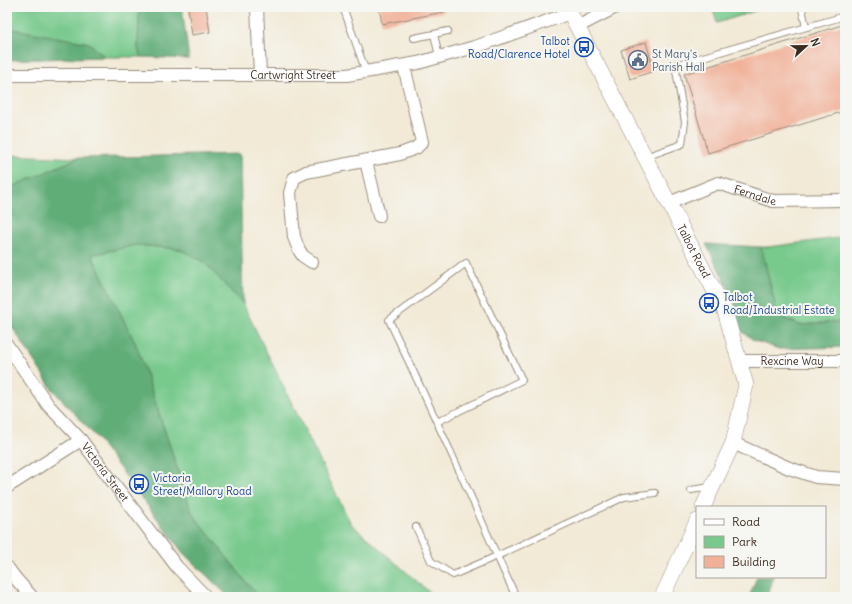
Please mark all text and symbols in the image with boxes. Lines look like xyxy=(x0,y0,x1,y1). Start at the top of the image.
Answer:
north arrow xyxy=(786,26,826,66)
place label: Talbot Road/Clarence Hotel xyxy=(468,34,570,61)
bus stop icon: Talbot Road/Clarence Hotel xyxy=(573,36,595,58)
text: N xyxy=(807,36,823,48)
place label: St Mary's Parish Hall xyxy=(652,47,705,74)
public building icon: St Mary's Parish Hall xyxy=(627,49,649,71)
street label: Cartwright Street xyxy=(250,68,336,82)
street label: Ferndale xyxy=(732,182,776,208)
street label: Talbot Road xyxy=(674,222,714,281)
place label: Talbot Road/Industrial Estate xyxy=(723,290,835,317)
bus stop icon: Talbot Road/Industrial Estate xyxy=(698,292,720,314)
street label: Rexcine Way xyxy=(760,354,824,368)
street label: Victoria Street xyxy=(79,440,132,505)
place label: Victoria Street/Mallory Road xyxy=(153,471,252,498)
bus stop icon: Victoria Street/Mallory Road xyxy=(128,473,150,495)
legend xyxy=(696,506,826,578)
text: Road xyxy=(732,514,760,529)
text: Park xyxy=(732,534,757,549)
text: Building xyxy=(732,554,776,569)

